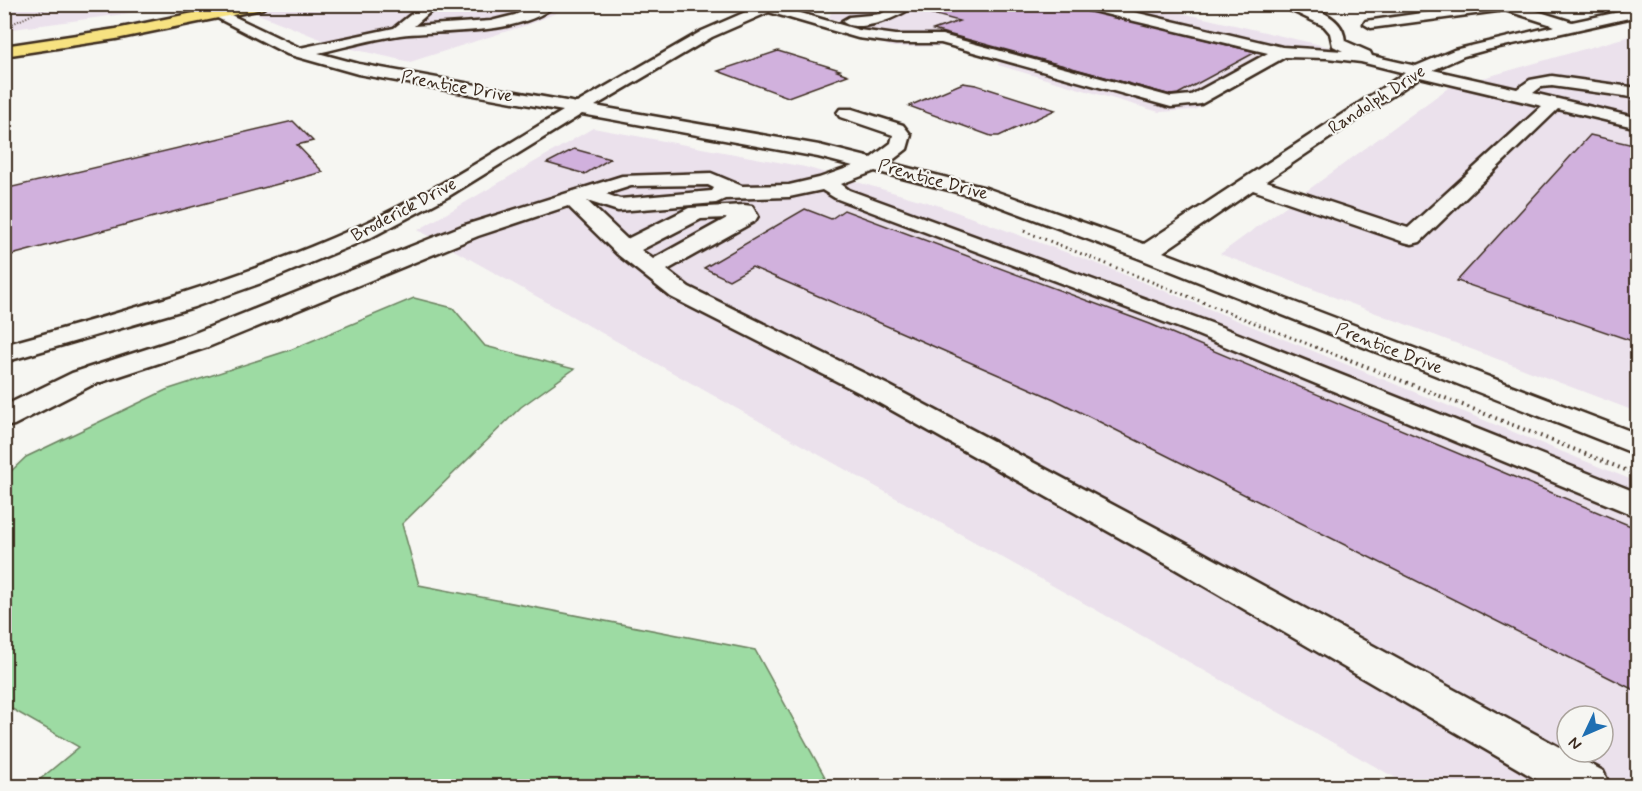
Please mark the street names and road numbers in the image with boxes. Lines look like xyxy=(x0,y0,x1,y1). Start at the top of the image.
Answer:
street label: Randolph Drive xyxy=(1324,60,1430,140)
street label: Prentice Drive xyxy=(399,65,515,109)
street label: Prentice Drive xyxy=(875,154,991,206)
street label: Broderick Drive xyxy=(347,172,461,248)
street label: Prentice Drive xyxy=(1332,317,1446,381)

